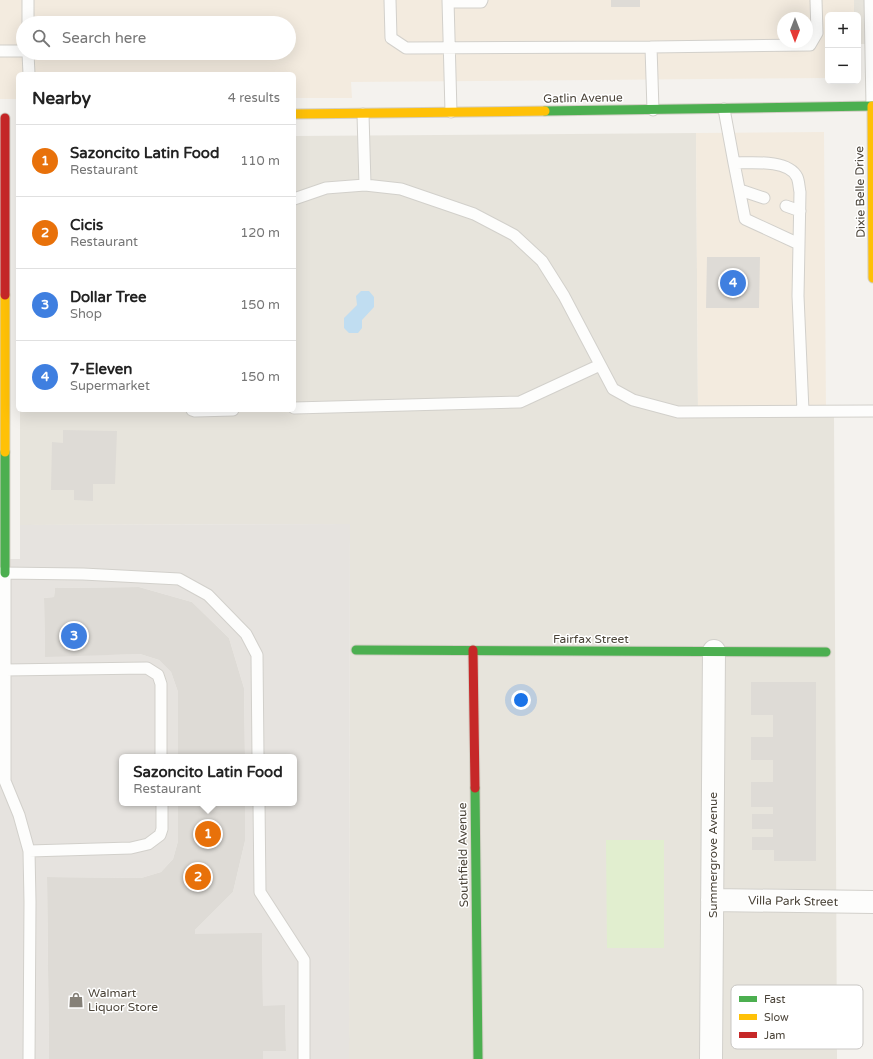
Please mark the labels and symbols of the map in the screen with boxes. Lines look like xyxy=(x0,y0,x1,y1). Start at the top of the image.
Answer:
north arrow xyxy=(777,12,813,48)
street label: Gatlin Avenue xyxy=(543,90,623,106)
street label: Dixie Belle Drive xyxy=(852,146,868,238)
pin: 4 xyxy=(720,268,746,298)
pin: 3 xyxy=(61,621,87,651)
street label: Fairfax Street xyxy=(553,632,629,646)
your location xyxy=(511,690,531,710)
street label: Summergrove Avenue xyxy=(706,792,720,918)
street label: Southfield Avenue xyxy=(455,802,471,908)
pin: 1 xyxy=(195,819,221,849)
pin: 2 xyxy=(185,862,211,892)
street label: Villa Park Street xyxy=(748,893,839,909)
legend xyxy=(731,985,863,1049)
place label: Walmart Liquor Store xyxy=(88,986,158,1014)
shop icon: Walmart Liquor Store xyxy=(67,991,85,1009)
text: Fast xyxy=(764,993,785,1006)
text: Slow xyxy=(764,1011,789,1024)
text: Jam xyxy=(764,1029,785,1042)

